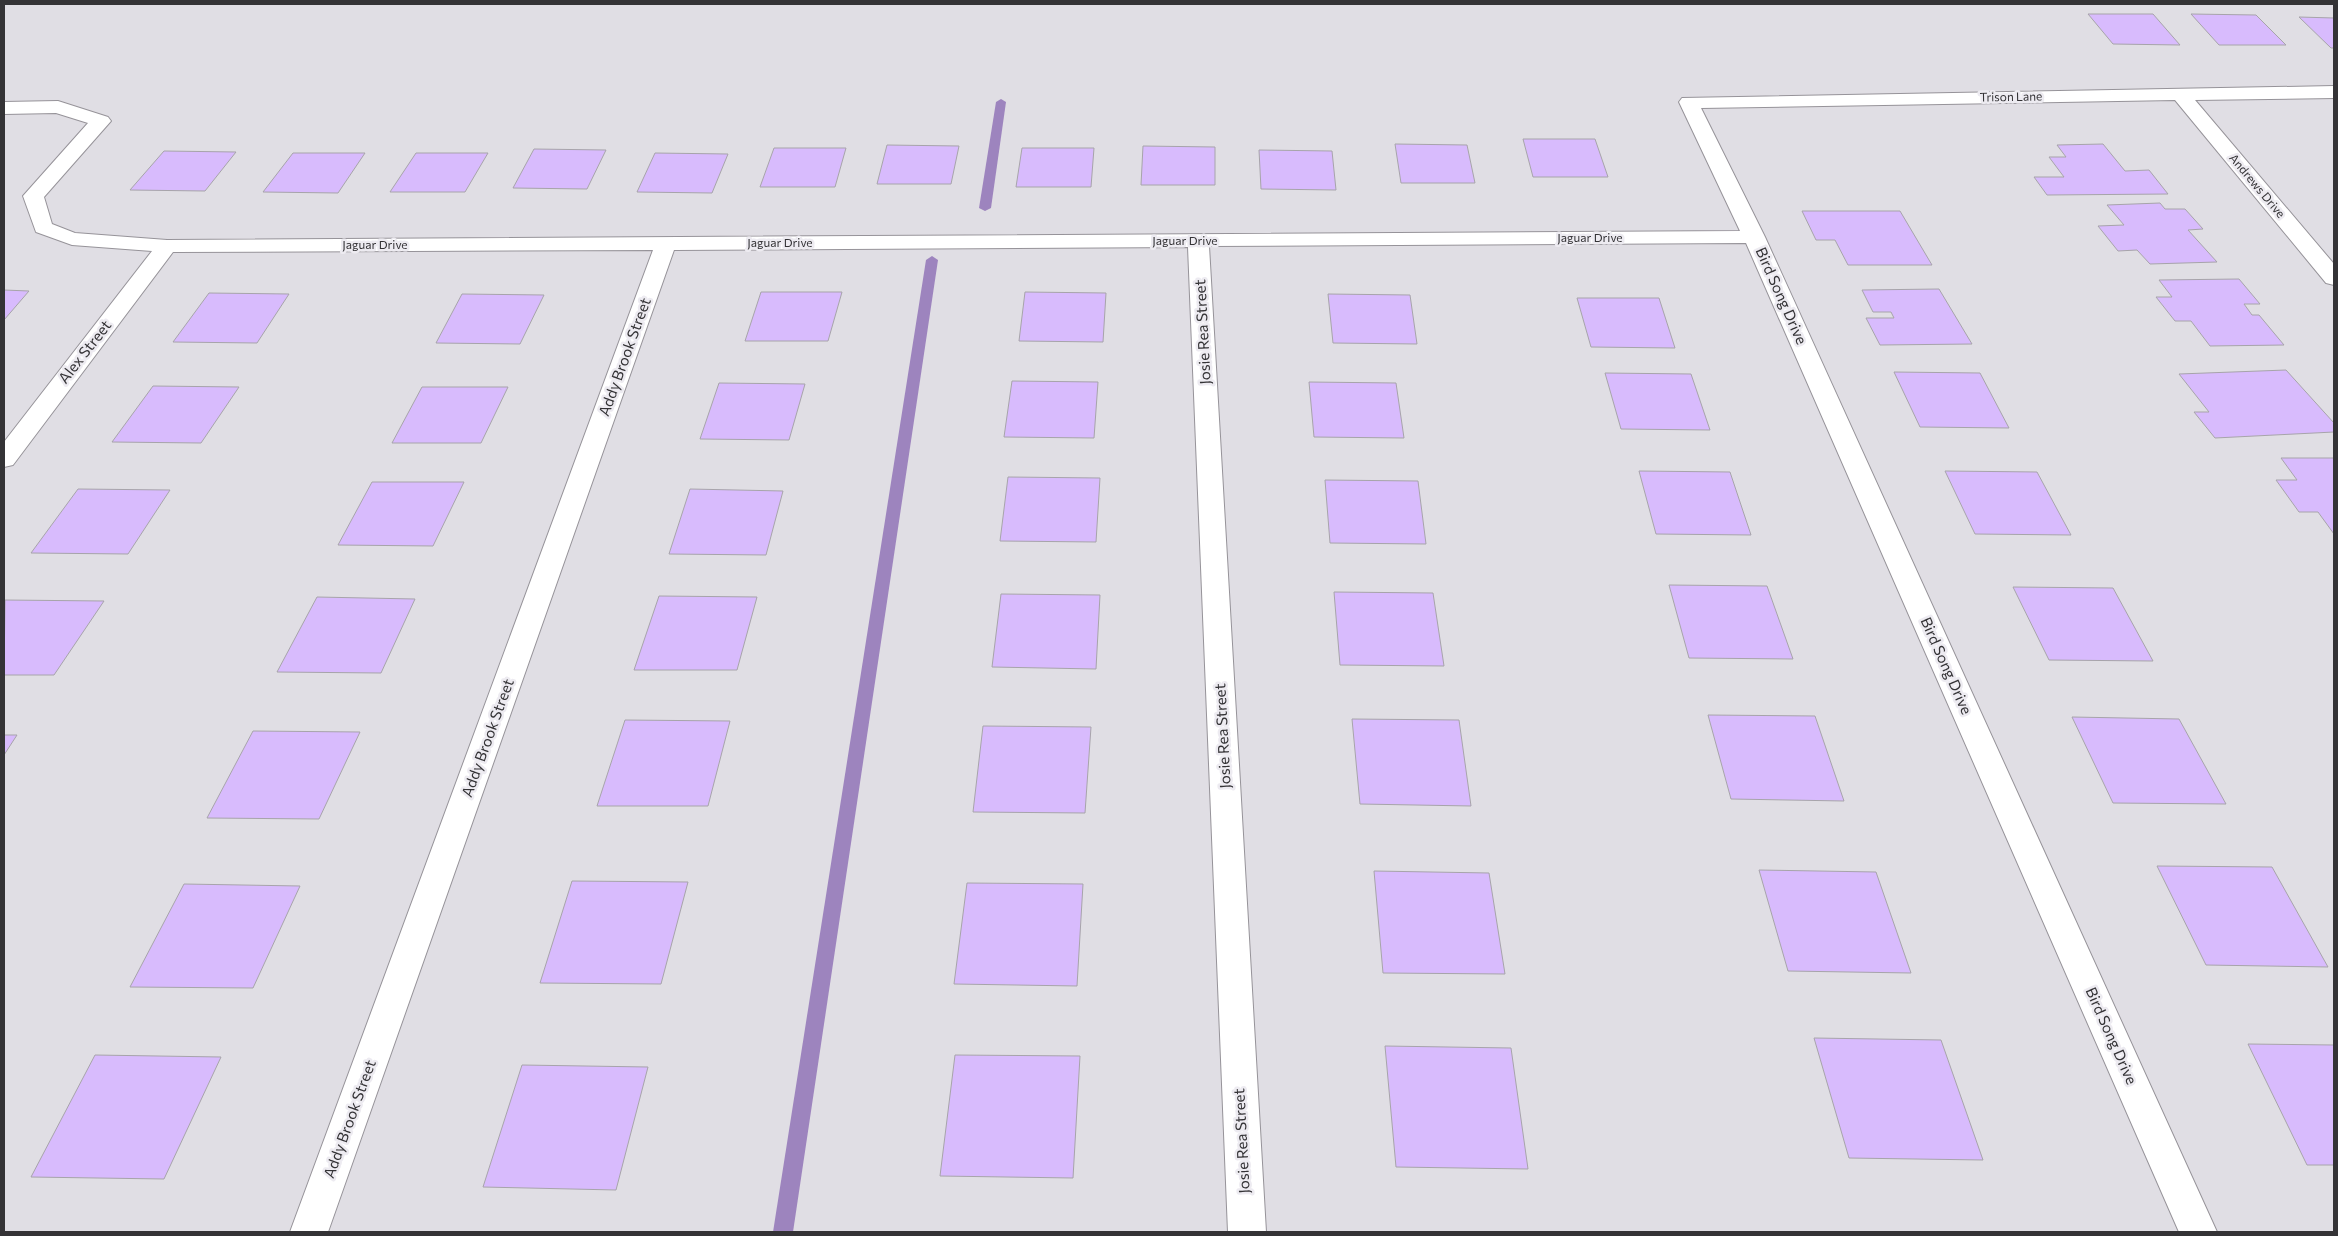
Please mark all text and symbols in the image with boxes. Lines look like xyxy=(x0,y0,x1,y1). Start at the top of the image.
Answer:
street label: Trison Lane xyxy=(1979,88,2042,104)
street label: Andrews Drive xyxy=(2227,151,2289,220)
street label: Jaguar Drive xyxy=(1557,230,1623,245)
street label: Jaguar Drive xyxy=(1152,233,1218,248)
street label: Jaguar Drive xyxy=(747,235,813,250)
street label: Jaguar Drive xyxy=(342,237,408,252)
street label: Bird Song Drive xyxy=(1752,244,1811,347)
street label: Josie Rea Street xyxy=(1190,279,1214,385)
street label: Addy Brook Street xyxy=(594,295,654,418)
street label: Alex Street xyxy=(54,316,114,387)
street label: Bird Song Drive xyxy=(1917,614,1976,717)
street label: Addy Brook Street xyxy=(457,676,517,799)
street label: Josie Rea Street xyxy=(1210,683,1234,789)
street label: Bird Song Drive xyxy=(2082,984,2141,1087)
street label: Addy Brook Street xyxy=(319,1057,379,1180)
street label: Josie Rea Street xyxy=(1229,1088,1253,1194)

